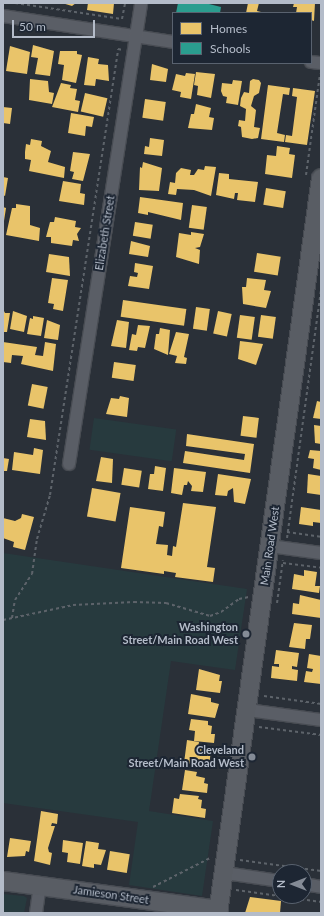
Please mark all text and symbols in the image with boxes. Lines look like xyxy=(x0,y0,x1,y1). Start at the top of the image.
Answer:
scale bar xyxy=(14,12,97,38)
legend xyxy=(172,12,312,64)
text: 50 m xyxy=(19,19,46,34)
text: Homes xyxy=(210,21,247,36)
text: Schools xyxy=(210,41,251,56)
street label: Elizabeth Street xyxy=(93,195,117,271)
street label: Main Road West xyxy=(258,506,282,586)
place label: Washington Street/Main Road West xyxy=(123,621,238,647)
marker: Washington Street/Main Road West xyxy=(241,629,251,639)
place label: Cleveland Street/Main Road West xyxy=(129,744,244,770)
marker: Cleveland Street/Main Road West xyxy=(247,752,257,762)
north arrow xyxy=(272,864,312,904)
text: N xyxy=(274,880,287,888)
street label: Jamieson Street xyxy=(72,883,150,907)

